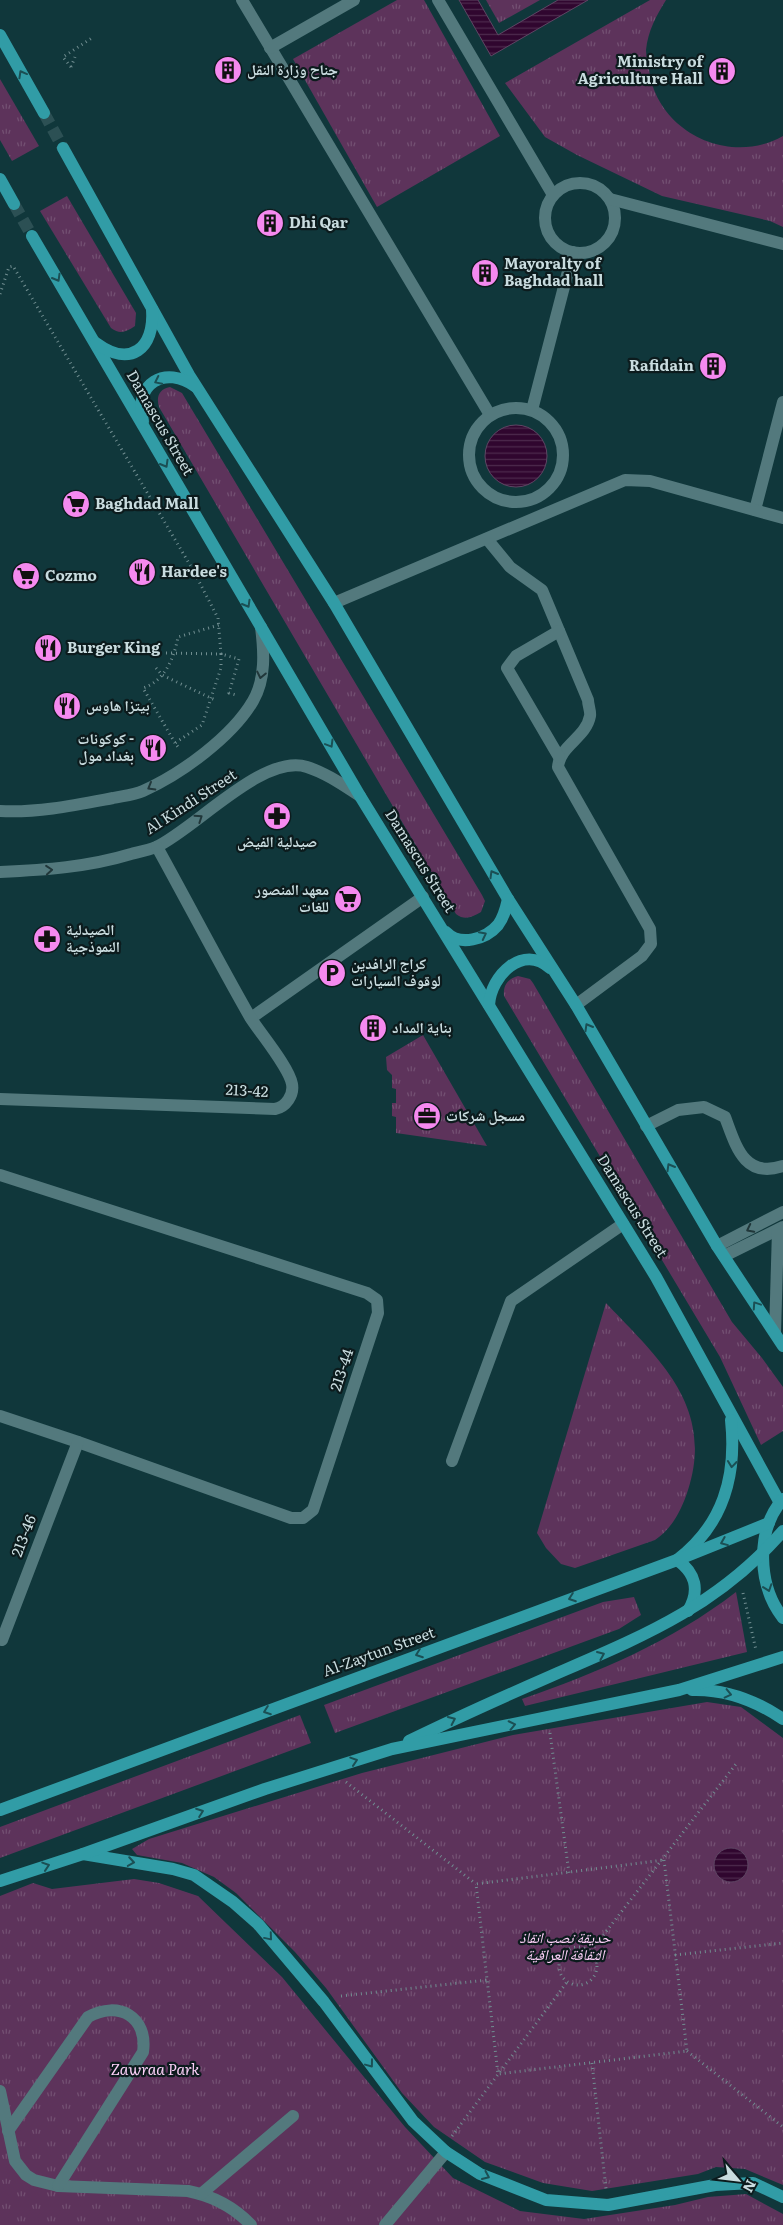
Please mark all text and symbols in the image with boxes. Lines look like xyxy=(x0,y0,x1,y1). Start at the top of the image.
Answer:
place label: Ministry of Agriculture Hall xyxy=(577,49,705,89)
building icon: جناح وزارة النقل xyxy=(213,55,243,85)
building icon: Ministry of Agriculture Hall xyxy=(707,56,737,86)
place label: جناح وزارة النقل xyxy=(247,57,338,80)
one-way arrow xyxy=(18,71,28,80)
building icon: Dhi Qar xyxy=(255,208,285,238)
place label: Dhi Qar xyxy=(289,210,348,233)
place label: Mayoralty of Baghdad hall xyxy=(504,251,604,291)
building icon: Mayoralty of Baghdad hall xyxy=(470,258,500,288)
one-way arrow xyxy=(50,273,60,282)
building icon: Rafidain xyxy=(698,351,728,381)
place label: Rafidain xyxy=(629,353,695,376)
street label: Damascus Street xyxy=(122,365,201,479)
one-way arrow xyxy=(154,374,163,385)
one-way arrow xyxy=(159,458,169,467)
supermarket icon: Baghdad Mall xyxy=(61,489,91,519)
place label: Baghdad Mall xyxy=(95,491,199,514)
restaurant icon: Hardee's xyxy=(127,557,157,587)
place label: Hardee's xyxy=(161,559,228,582)
supermarket icon: Cozmo xyxy=(11,561,41,591)
place label: Cozmo xyxy=(45,563,97,586)
one-way arrow xyxy=(241,599,251,608)
restaurant icon: Burger King xyxy=(33,633,63,663)
place label: Burger King xyxy=(67,635,161,658)
one-way arrow xyxy=(256,670,267,679)
restaurant icon: بيتزا هاوس xyxy=(52,691,82,721)
place label: بيتزا هاوس xyxy=(86,693,150,716)
place label: كوكونات - بغداد مول xyxy=(77,726,134,766)
restaurant icon: كوكونات - بغداد مول xyxy=(138,733,168,763)
one-way arrow xyxy=(323,739,333,748)
street label: Al Kindi Street xyxy=(140,762,241,839)
one-way arrow xyxy=(147,781,156,791)
pharmacy icon: صيدلية الفيض xyxy=(262,801,292,831)
street label: Damascus Street xyxy=(380,804,462,916)
one-way arrow xyxy=(193,815,203,824)
place label: صيدلية الفيض xyxy=(237,829,317,852)
one-way arrow xyxy=(45,865,53,876)
one-way arrow xyxy=(490,870,500,879)
place label: معهد المنصور للغات xyxy=(254,877,329,917)
supermarket icon: معهد المنصور للغات xyxy=(333,884,363,914)
place label: الصيدلية النموذجية xyxy=(66,917,120,957)
pharmacy icon: الصيدلية النموذجية xyxy=(32,924,62,954)
one-way arrow xyxy=(478,931,487,941)
place label: كراج الرافدين لوقوف السيارات xyxy=(351,951,441,991)
parking icon: كراج الرافدين لوقوف السيارات xyxy=(317,958,347,988)
building icon: بناية المداد xyxy=(358,1013,388,1043)
place label: بناية المداد xyxy=(392,1015,452,1038)
one-way arrow xyxy=(585,1023,595,1032)
street label: 213-42 xyxy=(225,1077,270,1102)
office icon: مسجل شركات xyxy=(412,1101,442,1131)
place label: مسجل شركات xyxy=(446,1103,525,1126)
street label: Damascus Street xyxy=(592,1149,674,1261)
one-way arrow xyxy=(667,1163,677,1172)
one-way arrow xyxy=(746,1223,755,1233)
one-way arrow xyxy=(753,1301,762,1311)
street label: 213-44 xyxy=(323,1345,358,1394)
one-way arrow xyxy=(727,1460,738,1468)
street label: 213-46 xyxy=(4,1511,41,1560)
one-way arrow xyxy=(720,1536,729,1546)
one-way arrow xyxy=(762,1583,772,1591)
one-way arrow xyxy=(568,1592,577,1602)
street label: Al-Zaytun Street xyxy=(319,1620,438,1682)
one-way arrow xyxy=(416,1648,424,1658)
one-way arrow xyxy=(596,1651,605,1662)
one-way arrow xyxy=(723,1688,732,1699)
one-way arrow xyxy=(263,1705,272,1715)
one-way arrow xyxy=(447,1716,456,1727)
one-way arrow xyxy=(508,1720,517,1730)
one-way arrow xyxy=(349,1757,358,1767)
one-way arrow xyxy=(195,1808,204,1818)
one-way arrow xyxy=(127,1856,135,1867)
one-way arrow xyxy=(42,1862,50,1872)
park label: حديقة نصب انقاذ الثقافة العراقية xyxy=(519,1925,611,1965)
one-way arrow xyxy=(263,1932,272,1941)
park label: Zawraa Park xyxy=(110,2057,200,2080)
one-way arrow xyxy=(364,2058,373,2068)
north arrow xyxy=(713,2155,763,2205)
one-way arrow xyxy=(480,2169,489,2179)
text: N xyxy=(739,2177,762,2197)

